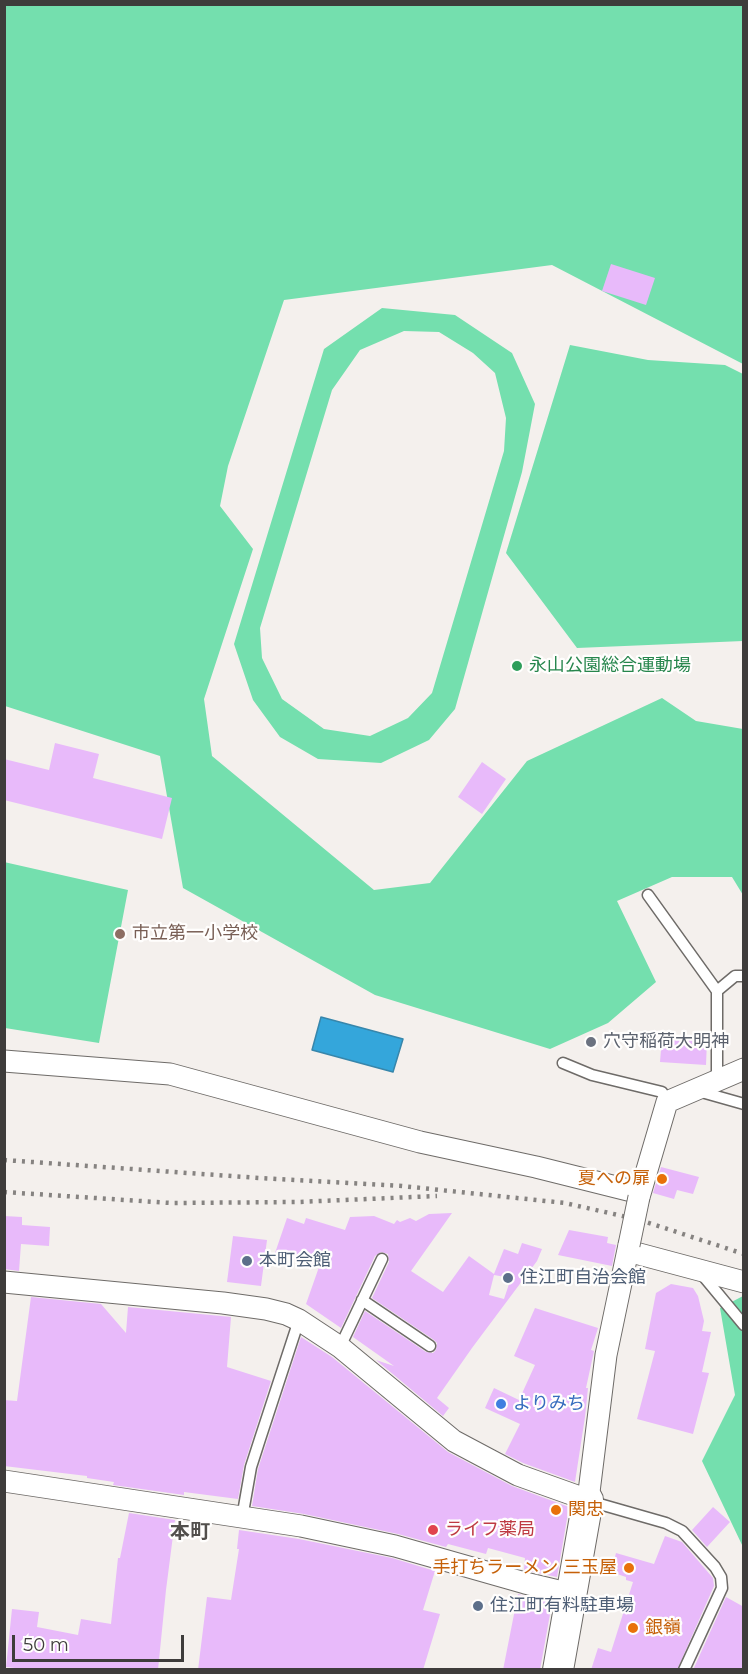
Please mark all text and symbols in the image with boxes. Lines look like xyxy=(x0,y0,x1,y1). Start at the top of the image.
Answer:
place label: 永山公園総合運動場 xyxy=(529,655,691,677)
marker: 永山公園総合運動場 xyxy=(510,659,524,673)
place label: 市立第一小学校 xyxy=(132,923,258,945)
marker: 市立第一小学校 xyxy=(113,927,127,941)
place label: 穴守稲荷大明神 xyxy=(603,1031,729,1053)
marker: 穴守稲荷大明神 xyxy=(584,1035,598,1049)
place label: 夏への扉 xyxy=(578,1168,650,1190)
marker: 夏への扉 xyxy=(655,1172,669,1186)
place label: 本町会館 xyxy=(259,1250,331,1272)
marker: 本町会館 xyxy=(240,1254,254,1268)
place label: 住江町自治会館 xyxy=(520,1267,646,1289)
marker: 住江町自治会館 xyxy=(501,1271,515,1285)
place label: よりみち xyxy=(513,1393,585,1415)
marker: よりみち xyxy=(494,1397,508,1411)
place label: 関忠 xyxy=(568,1499,604,1521)
marker: 関忠 xyxy=(549,1503,563,1517)
place label: ライフ薬局 xyxy=(445,1519,535,1541)
district label: 本町 xyxy=(170,1520,210,1544)
marker: ライフ薬局 xyxy=(426,1523,440,1537)
place label: 手打ちラーメン 三玉屋 xyxy=(432,1557,617,1579)
marker: 手打ちラーメン 三玉屋 xyxy=(622,1561,636,1575)
place label: 住江町有料駐車場 xyxy=(490,1595,634,1617)
marker: 住江町有料駐車場 xyxy=(471,1599,485,1613)
place label: 銀嶺 xyxy=(645,1617,681,1639)
marker: 銀嶺 xyxy=(626,1621,640,1635)
scale bar xyxy=(15,1623,188,1661)
text: 50 m xyxy=(23,1634,69,1656)

